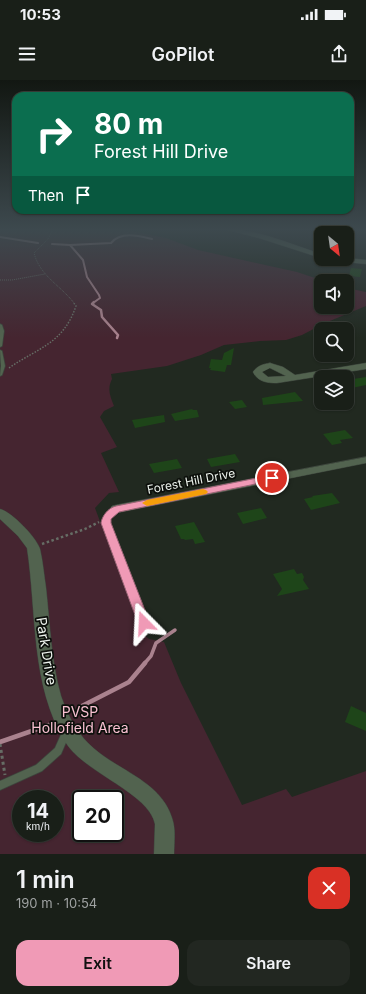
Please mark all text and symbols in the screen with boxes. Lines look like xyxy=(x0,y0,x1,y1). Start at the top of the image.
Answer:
text: 10:53 xyxy=(20,5,61,24)
icon: menu xyxy=(16,43,38,65)
icon: share xyxy=(328,43,350,65)
text: GoPilot xyxy=(152,44,214,65)
text: 80 m xyxy=(94,107,163,141)
icon: right xyxy=(28,108,80,160)
text: Forest Hill Drive xyxy=(94,141,228,162)
icon: arrive xyxy=(72,184,94,206)
text: Then xyxy=(28,186,64,205)
north arrow xyxy=(314,226,354,266)
map controls xyxy=(314,226,354,410)
button: sound xyxy=(314,274,354,314)
button: search xyxy=(314,322,354,362)
button: layers xyxy=(314,370,354,410)
pin xyxy=(255,461,289,495)
street label: Forest Hill Drive xyxy=(146,465,236,497)
icon: arrive xyxy=(261,467,283,489)
position arrow xyxy=(123,602,165,644)
street label: Park Drive xyxy=(33,616,61,686)
park label: PVSP Hollofield Area xyxy=(31,703,129,736)
speed limit sign: 20 xyxy=(72,790,124,842)
text: 14 xyxy=(27,799,49,823)
text: km/h xyxy=(26,820,50,832)
text: 1 min xyxy=(16,865,75,894)
button: close xyxy=(308,867,350,909)
text: 190 m · 10:54 xyxy=(16,895,97,911)
button: Exit xyxy=(16,940,179,986)
button: Share xyxy=(187,940,350,986)

